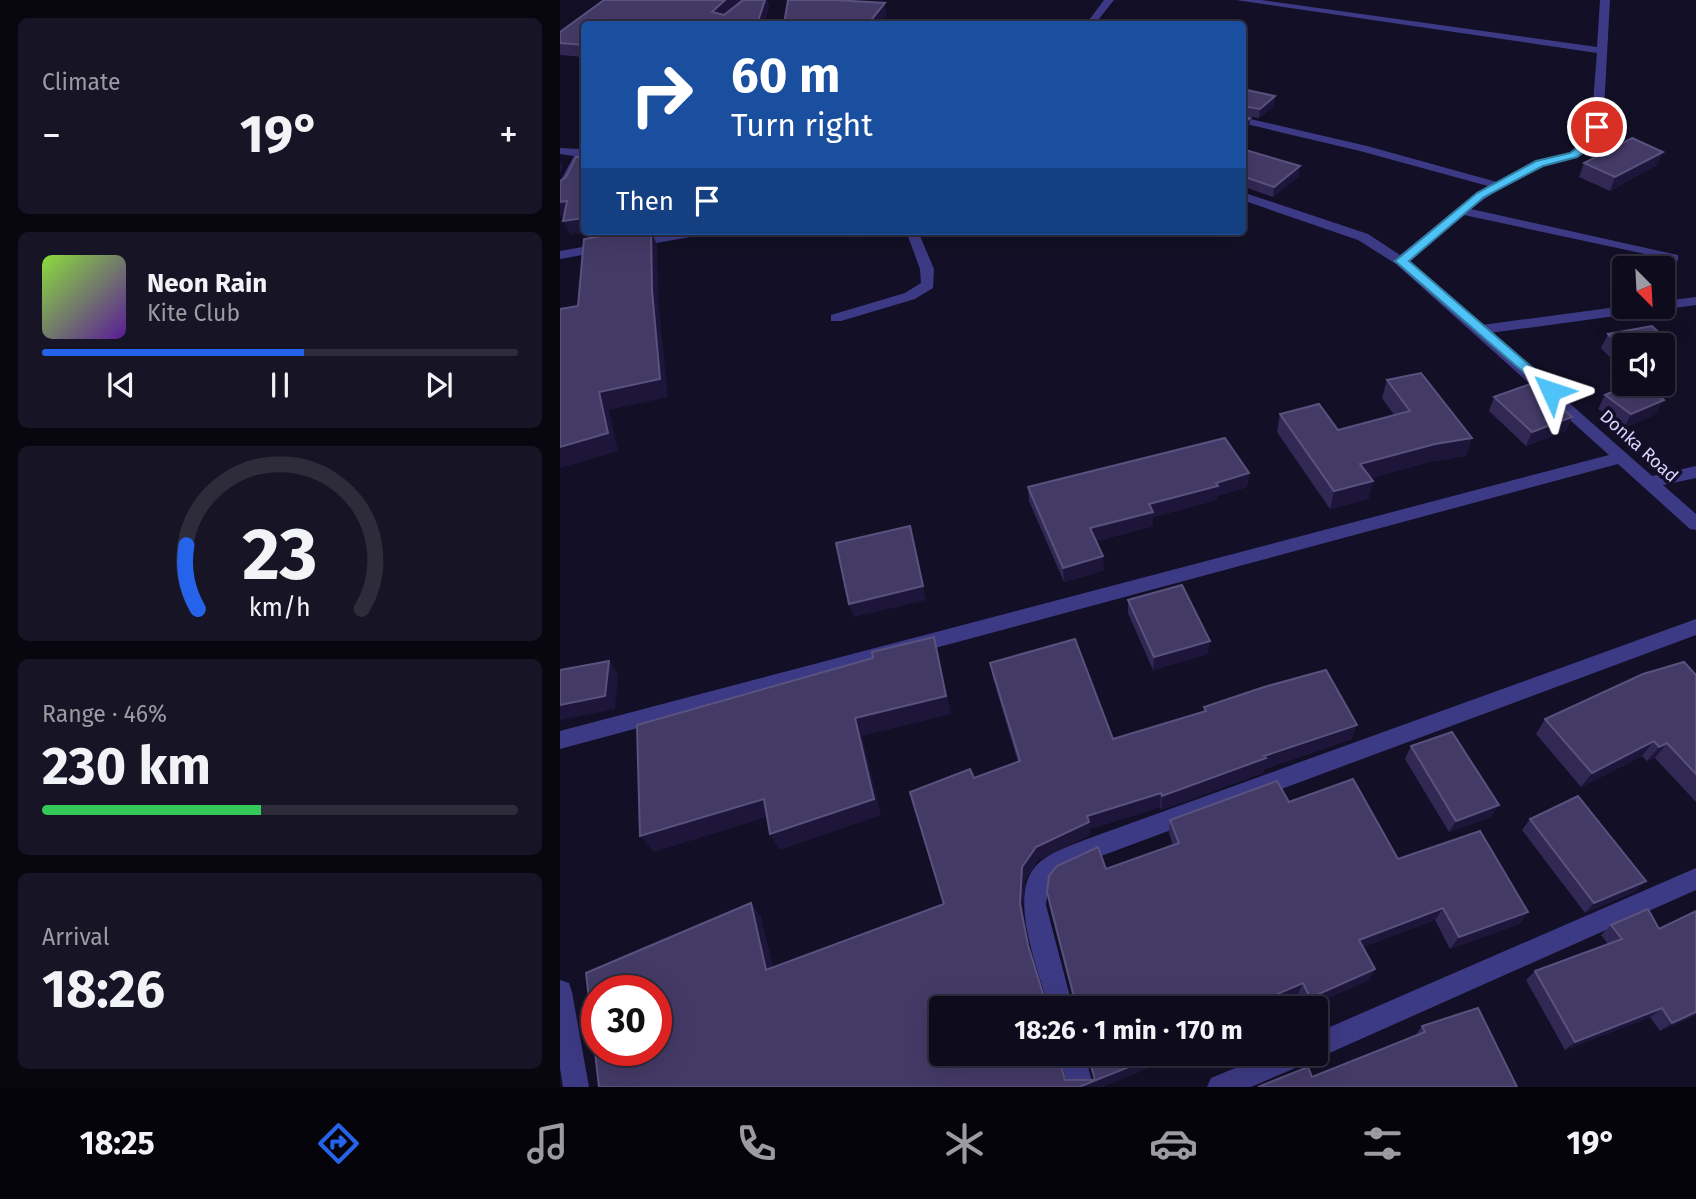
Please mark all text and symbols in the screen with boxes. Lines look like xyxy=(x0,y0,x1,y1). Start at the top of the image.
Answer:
text: 60 m xyxy=(731,46,840,105)
icon: right xyxy=(616,49,707,140)
text: Climate xyxy=(42,68,121,96)
pin xyxy=(1567,97,1627,157)
text: 19° xyxy=(240,103,320,166)
text: Turn right xyxy=(731,106,873,144)
icon: arrive xyxy=(1578,108,1616,146)
text: − xyxy=(42,112,61,158)
text: + xyxy=(499,112,518,158)
icon: arrive xyxy=(688,182,726,220)
text: Then xyxy=(616,186,674,217)
north arrow xyxy=(1612,256,1675,318)
map controls xyxy=(1612,256,1675,396)
text: Neon Rain xyxy=(147,268,267,299)
text: Kite Club xyxy=(147,299,240,327)
button: sound xyxy=(1612,333,1675,396)
position arrow xyxy=(1514,354,1588,428)
icon: previous xyxy=(102,366,140,404)
icon: pause xyxy=(261,366,299,404)
icon: next xyxy=(420,366,458,404)
street label: Donka Road xyxy=(1595,405,1683,487)
text: 23 xyxy=(242,512,318,599)
text: km/h xyxy=(249,593,311,623)
text: Range · 46% xyxy=(42,700,167,728)
text: 230 km xyxy=(42,735,211,798)
text: Arrival xyxy=(42,923,109,951)
text: 18:26 xyxy=(42,958,165,1021)
speed limit sign: 30 xyxy=(581,975,672,1066)
text: 18:26 · 1 min · 170 m xyxy=(1014,1015,1243,1046)
icon: directions xyxy=(314,1119,363,1168)
icon: music xyxy=(523,1119,572,1168)
icon: phone xyxy=(732,1119,781,1168)
icon: climate xyxy=(940,1119,989,1168)
icon: car xyxy=(1149,1119,1198,1168)
icon: filters xyxy=(1358,1119,1407,1168)
text: 18:25 xyxy=(80,1124,155,1162)
text: 19° xyxy=(1567,1124,1616,1162)

